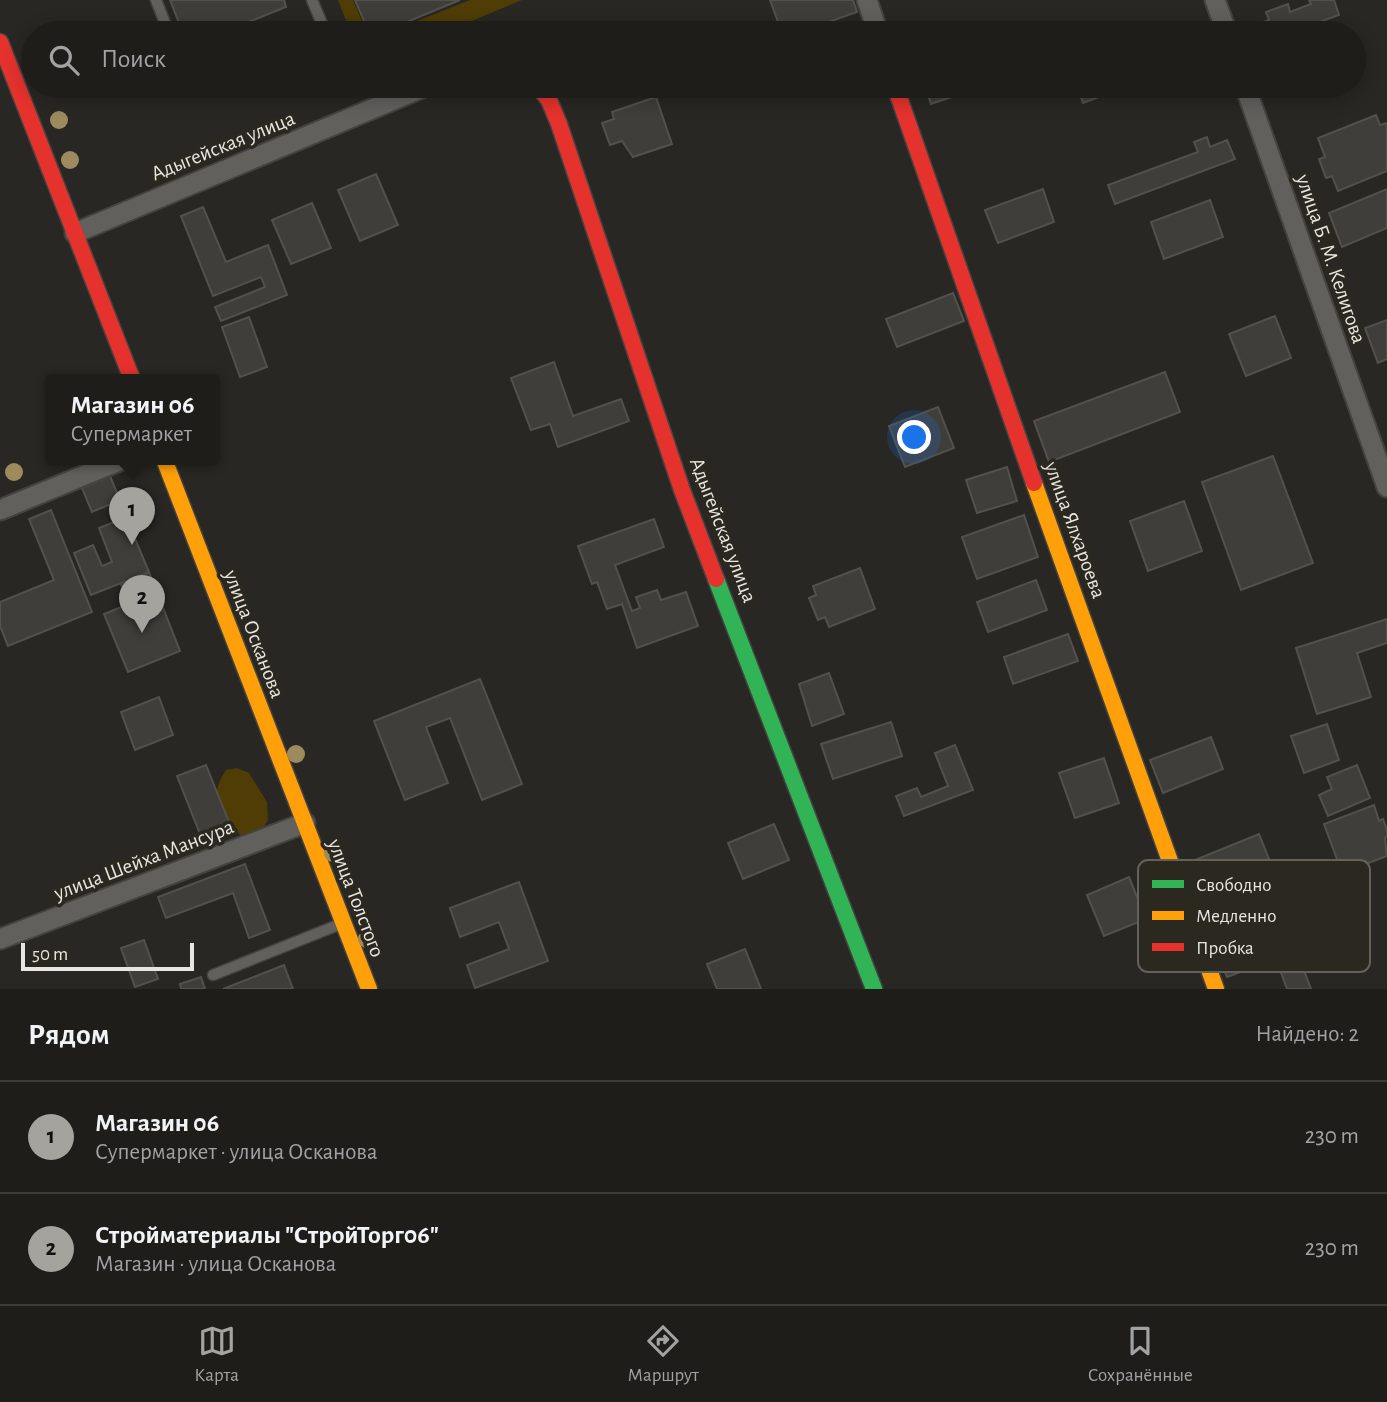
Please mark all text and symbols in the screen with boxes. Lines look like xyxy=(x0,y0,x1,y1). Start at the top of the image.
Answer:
search box xyxy=(21,21,1366,98)
icon: search xyxy=(45,41,83,79)
text: Поиск xyxy=(101,46,166,72)
street label: Адыгейская улица xyxy=(148,107,298,184)
street label: улица Б. М. Келигова xyxy=(1292,171,1370,347)
popup xyxy=(45,374,220,465)
text: Магазин 06 xyxy=(70,392,195,418)
your location xyxy=(897,420,931,454)
text: Супермаркет xyxy=(70,423,192,446)
street label: Адыгейская улица xyxy=(686,455,760,606)
street label: улица Ялхароева xyxy=(1040,458,1110,601)
pin: 1 xyxy=(109,487,155,545)
street label: улица Осканова xyxy=(220,566,288,701)
pin: 2 xyxy=(119,575,165,633)
street label: улица Шейха Мансура xyxy=(50,816,237,904)
street label: улица Толстого xyxy=(324,835,388,960)
legend xyxy=(1138,860,1370,972)
text: Свободно xyxy=(1196,876,1272,895)
text: Медленно xyxy=(1196,907,1276,926)
text: Пробка xyxy=(1196,939,1254,958)
scale bar xyxy=(21,940,194,972)
text: 50 m xyxy=(32,945,68,964)
text: Рядом xyxy=(28,1020,110,1050)
text: Найдено: 2 xyxy=(1256,1023,1359,1046)
text: Магазин 06 xyxy=(95,1110,219,1136)
text: 1 xyxy=(47,1125,55,1148)
text: 230 m xyxy=(1305,1125,1359,1148)
text: Супермаркет · улица Осканова xyxy=(95,1141,377,1164)
text: Стройматериалы "СтройТорг06" xyxy=(95,1222,439,1248)
text: 2 xyxy=(46,1237,56,1260)
text: 230 m xyxy=(1305,1237,1359,1260)
text: Магазин · улица Осканова xyxy=(95,1253,336,1276)
tab: Карта xyxy=(194,1322,239,1387)
tab: Маршрут xyxy=(628,1322,699,1387)
tab: Сохранённые xyxy=(1088,1322,1193,1387)

